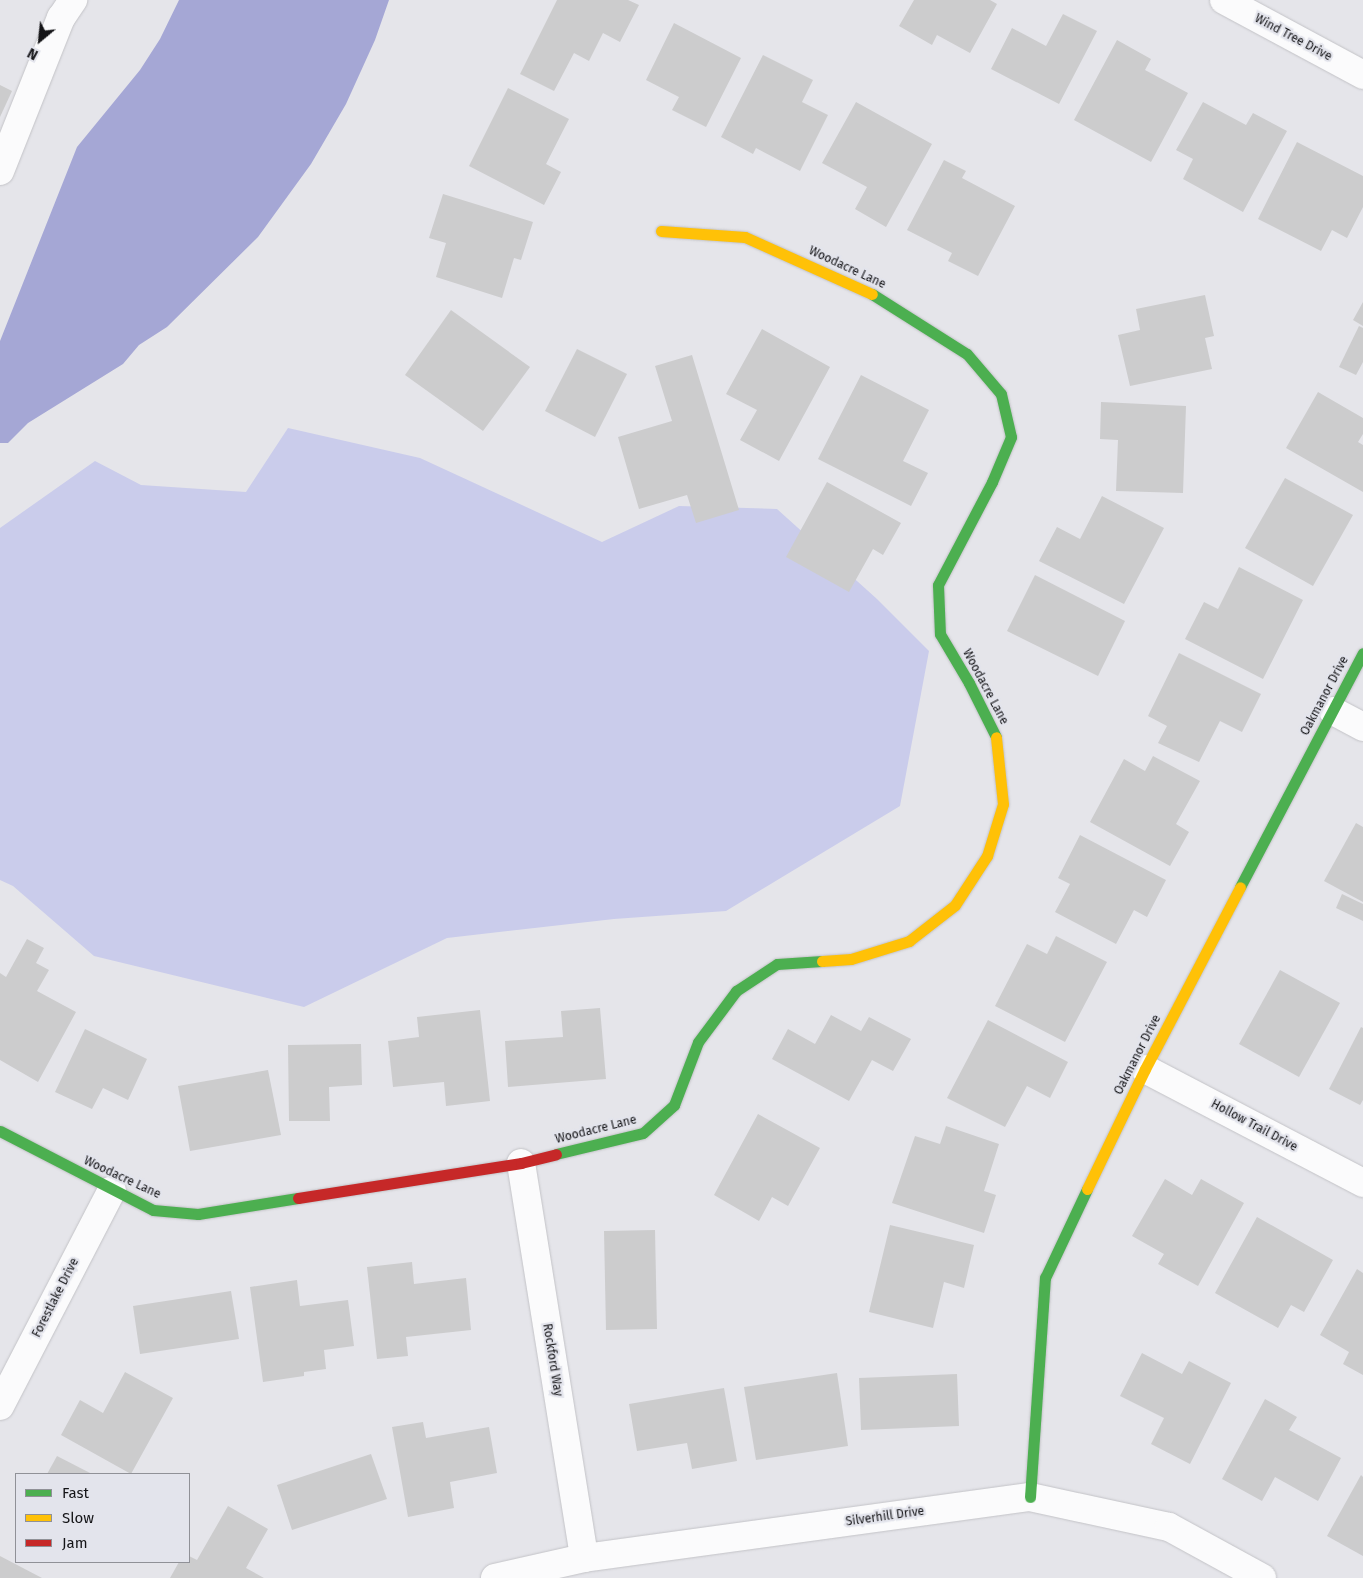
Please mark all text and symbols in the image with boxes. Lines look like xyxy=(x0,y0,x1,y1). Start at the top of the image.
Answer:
street label: Wind Tree Drive xyxy=(1252,12,1334,64)
north arrow xyxy=(15,15,65,65)
text: N xyxy=(25,44,41,63)
street label: Woodacre Lane xyxy=(806,244,888,292)
street label: Woodacre Lane xyxy=(959,647,1011,727)
street label: Oakmanor Drive xyxy=(1298,654,1352,738)
street label: Oakmanor Drive xyxy=(1112,1013,1164,1097)
street label: Hollow Trail Drive xyxy=(1208,1097,1300,1155)
street label: Woodacre Lane xyxy=(554,1113,638,1147)
street label: Woodacre Lane xyxy=(81,1154,163,1202)
street label: Forestlake Drive xyxy=(30,1256,82,1340)
street label: Rockford Way xyxy=(539,1323,565,1397)
legend xyxy=(15,1473,190,1563)
text: Fast xyxy=(62,1484,89,1502)
street label: Silverhill Drive xyxy=(845,1504,925,1530)
text: Slow xyxy=(62,1509,94,1527)
text: Jam xyxy=(62,1534,88,1552)

